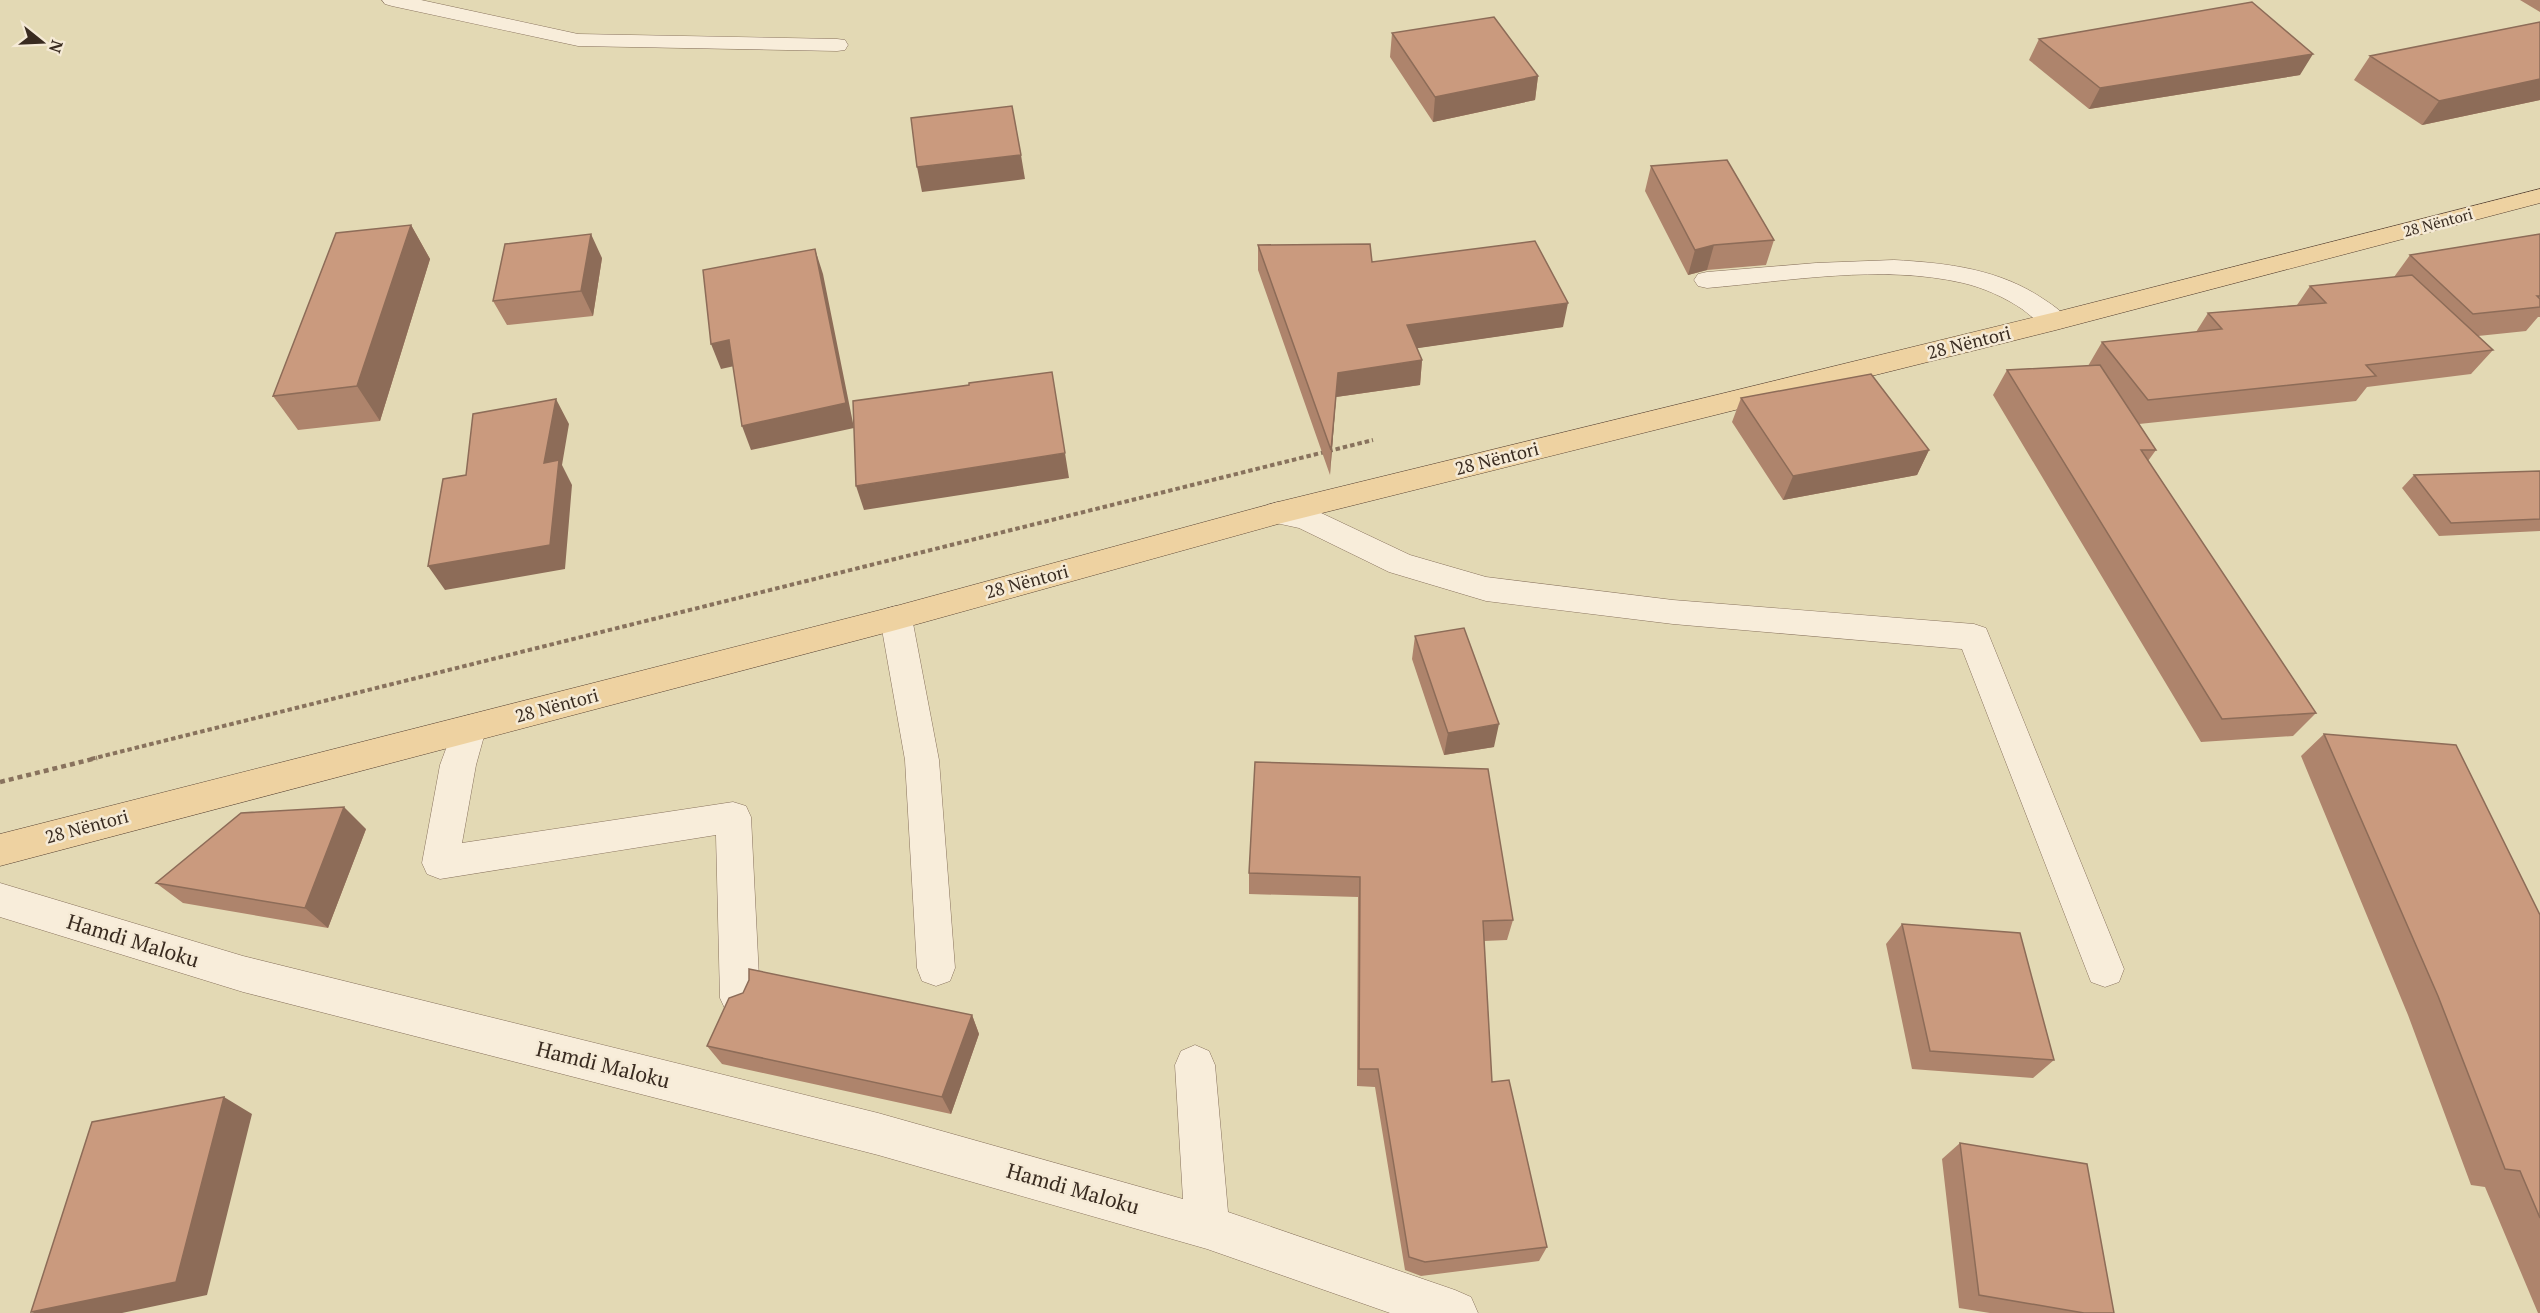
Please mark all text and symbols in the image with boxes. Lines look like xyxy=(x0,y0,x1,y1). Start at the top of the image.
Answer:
north arrow xyxy=(12,12,72,72)
text: N xyxy=(44,37,69,56)
street label: 28 Nëntori xyxy=(2401,203,2475,241)
street label: 28 Nëntori xyxy=(1924,320,2013,364)
street label: 28 Nëntori xyxy=(1452,436,1541,480)
street label: 28 Nëntori xyxy=(982,558,1071,604)
street label: 28 Nëntori xyxy=(512,682,601,728)
street label: 28 Nëntori xyxy=(42,803,131,849)
street label: Hamdi Maloku xyxy=(64,907,203,973)
street label: Hamdi Maloku xyxy=(534,1034,673,1094)
street label: Hamdi Maloku xyxy=(1004,1156,1143,1220)

